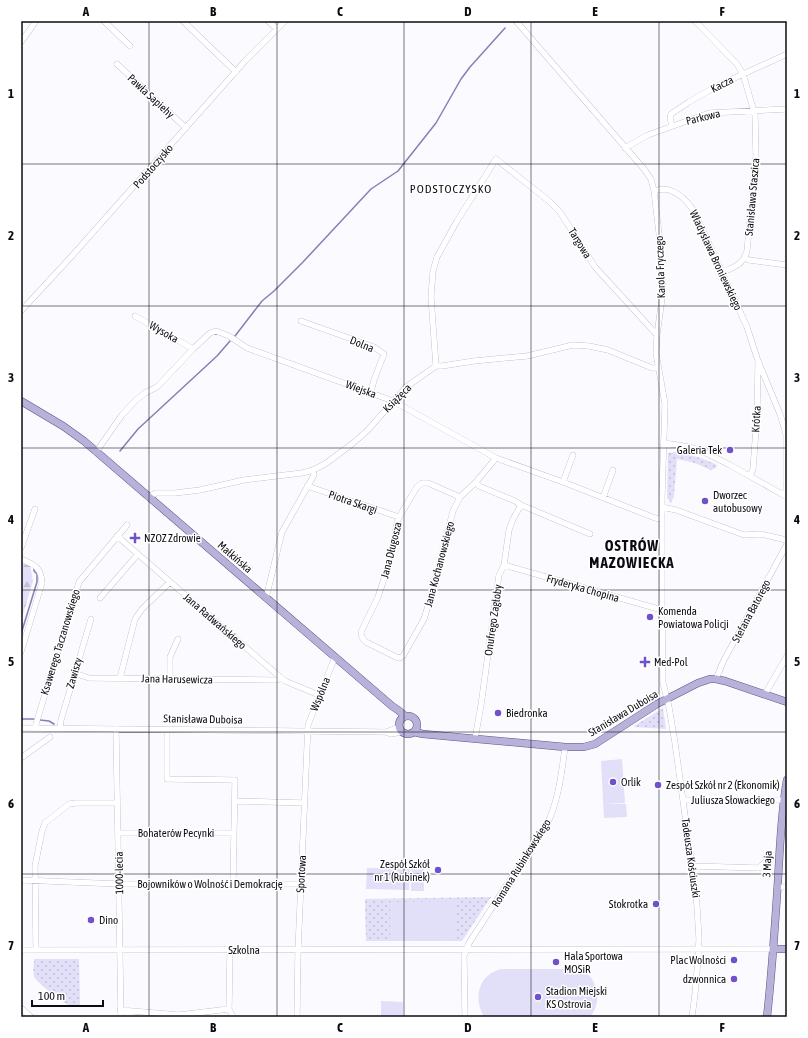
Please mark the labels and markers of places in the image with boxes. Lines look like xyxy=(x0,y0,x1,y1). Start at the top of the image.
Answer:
place label: Galeria Tek xyxy=(677,444,722,456)
marker: Galeria Tek xyxy=(725,445,735,455)
place label: Dworzec autobusowy xyxy=(713,489,763,514)
marker: Dworzec autobusowy xyxy=(700,496,710,506)
marker: NZOZ Zdrowie xyxy=(129,532,141,544)
place label: NZOZ Zdrowie xyxy=(144,532,201,544)
place label: Komenda Powiatowa Policji xyxy=(658,605,729,630)
marker: Komenda Powiatowa Policji xyxy=(645,612,655,622)
marker: Med-Pol xyxy=(639,656,651,668)
place label: Med-Pol xyxy=(654,656,688,668)
place label: Biedronka xyxy=(506,707,548,719)
marker: Biedronka xyxy=(493,708,503,718)
place label: Orlik xyxy=(621,776,641,788)
marker: Orlik xyxy=(608,777,618,787)
place label: Zespół Szkół nr 2 (Ekonomik) xyxy=(666,779,780,791)
marker: Zespół Szkół nr 2 (Ekonomik) xyxy=(653,780,663,790)
place label: Zespół Szkół nr 1 (Rubinek) xyxy=(374,858,430,883)
marker: Zespół Szkół nr 1 (Rubinek) xyxy=(433,865,443,875)
place label: Stokrotka xyxy=(609,898,648,910)
marker: Stokrotka xyxy=(651,899,661,909)
place label: Dino xyxy=(99,914,118,926)
marker: Dino xyxy=(86,915,96,925)
place label: Hala Sportowa MOSiR xyxy=(564,950,623,975)
place label: Plac Wolności xyxy=(670,954,726,966)
marker: Plac Wolności xyxy=(729,955,739,965)
marker: Hala Sportowa MOSiR xyxy=(551,957,561,967)
place label: dzwonnica xyxy=(683,973,726,985)
marker: dzwonnica xyxy=(729,974,739,984)
place label: Stadion Miejski KS Ostrovia xyxy=(546,985,607,1010)
marker: Stadion Miejski KS Ostrovia xyxy=(533,992,543,1002)

